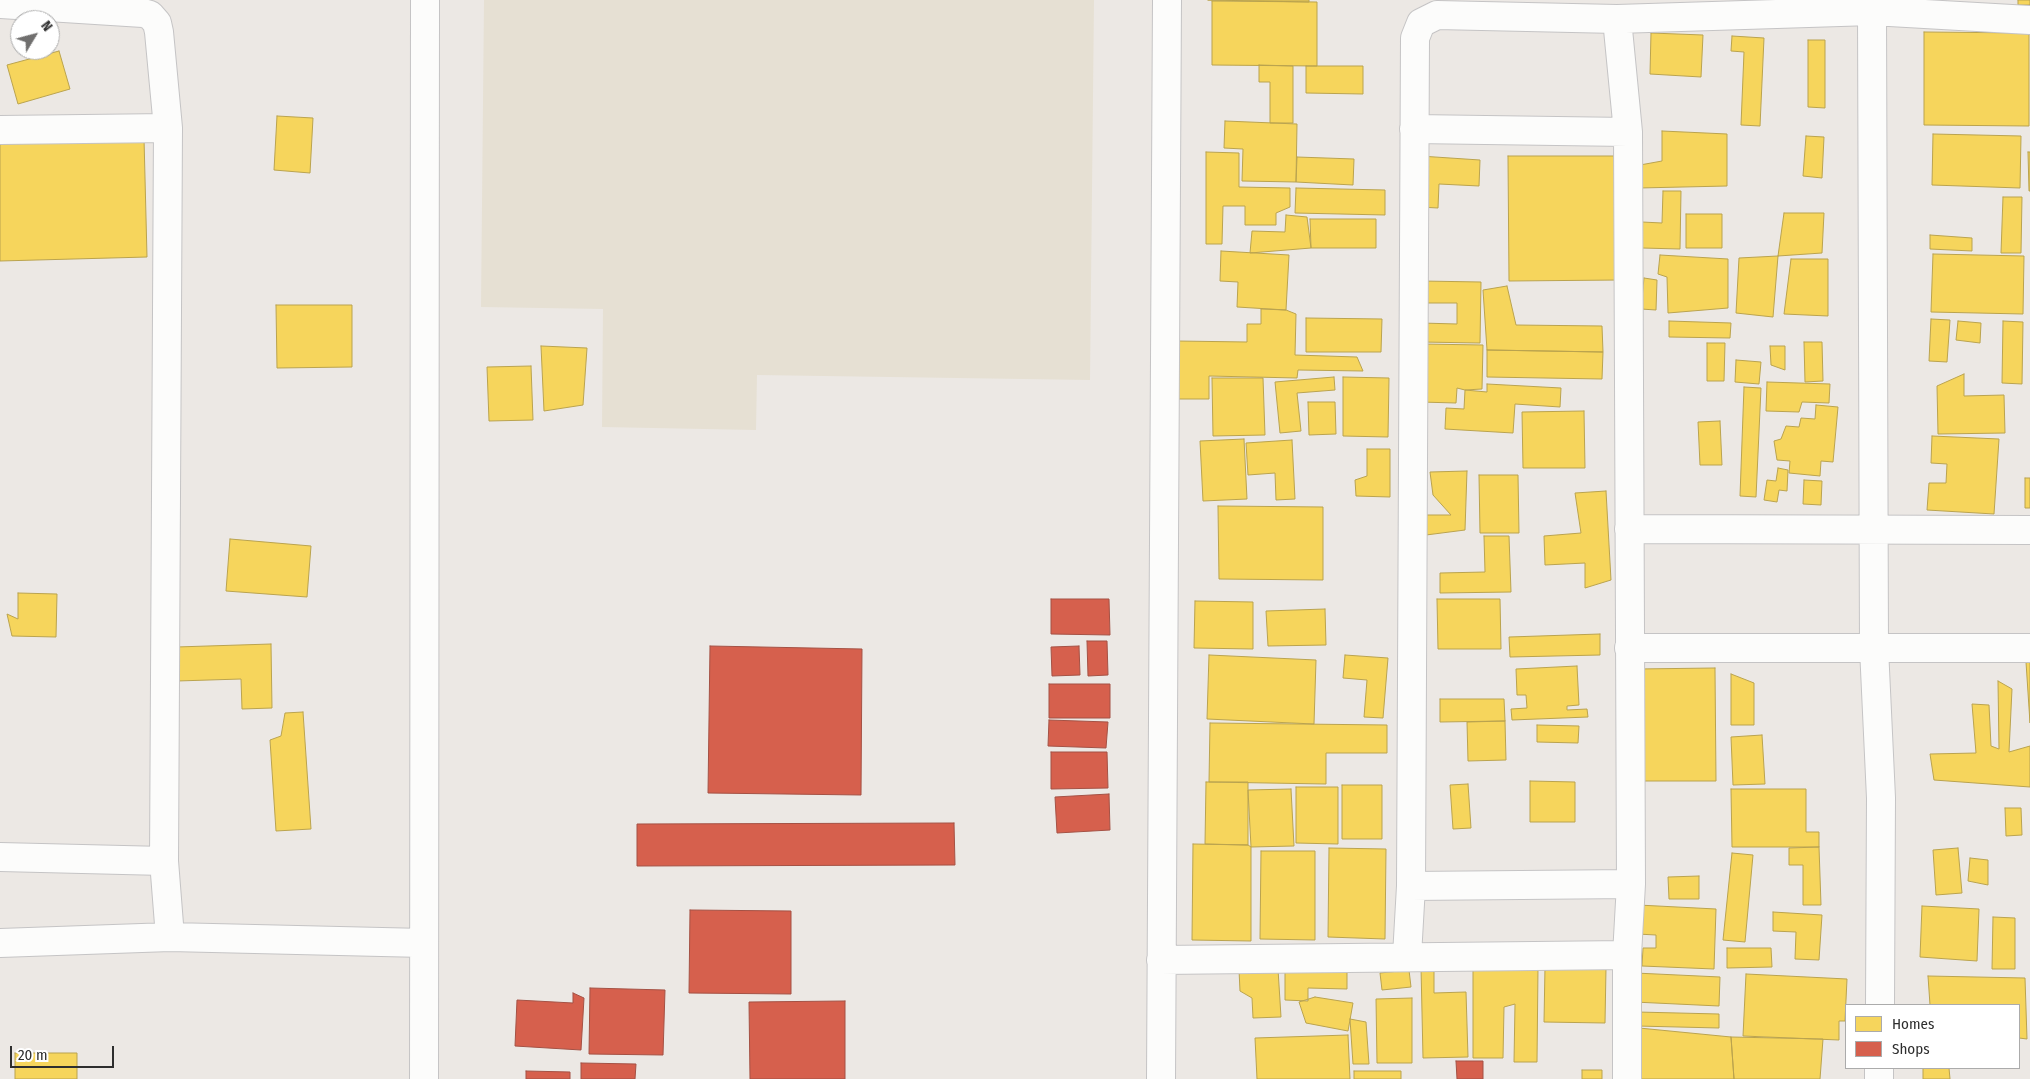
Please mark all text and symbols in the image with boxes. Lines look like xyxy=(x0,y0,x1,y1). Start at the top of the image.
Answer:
north arrow xyxy=(10,10,60,60)
text: N xyxy=(37,18,56,35)
legend xyxy=(1845,1004,2020,1069)
text: Homes xyxy=(1892,1015,1934,1033)
scale bar xyxy=(12,1036,116,1068)
text: Shops xyxy=(1892,1040,1930,1058)
text: 20 m xyxy=(18,1046,48,1064)

